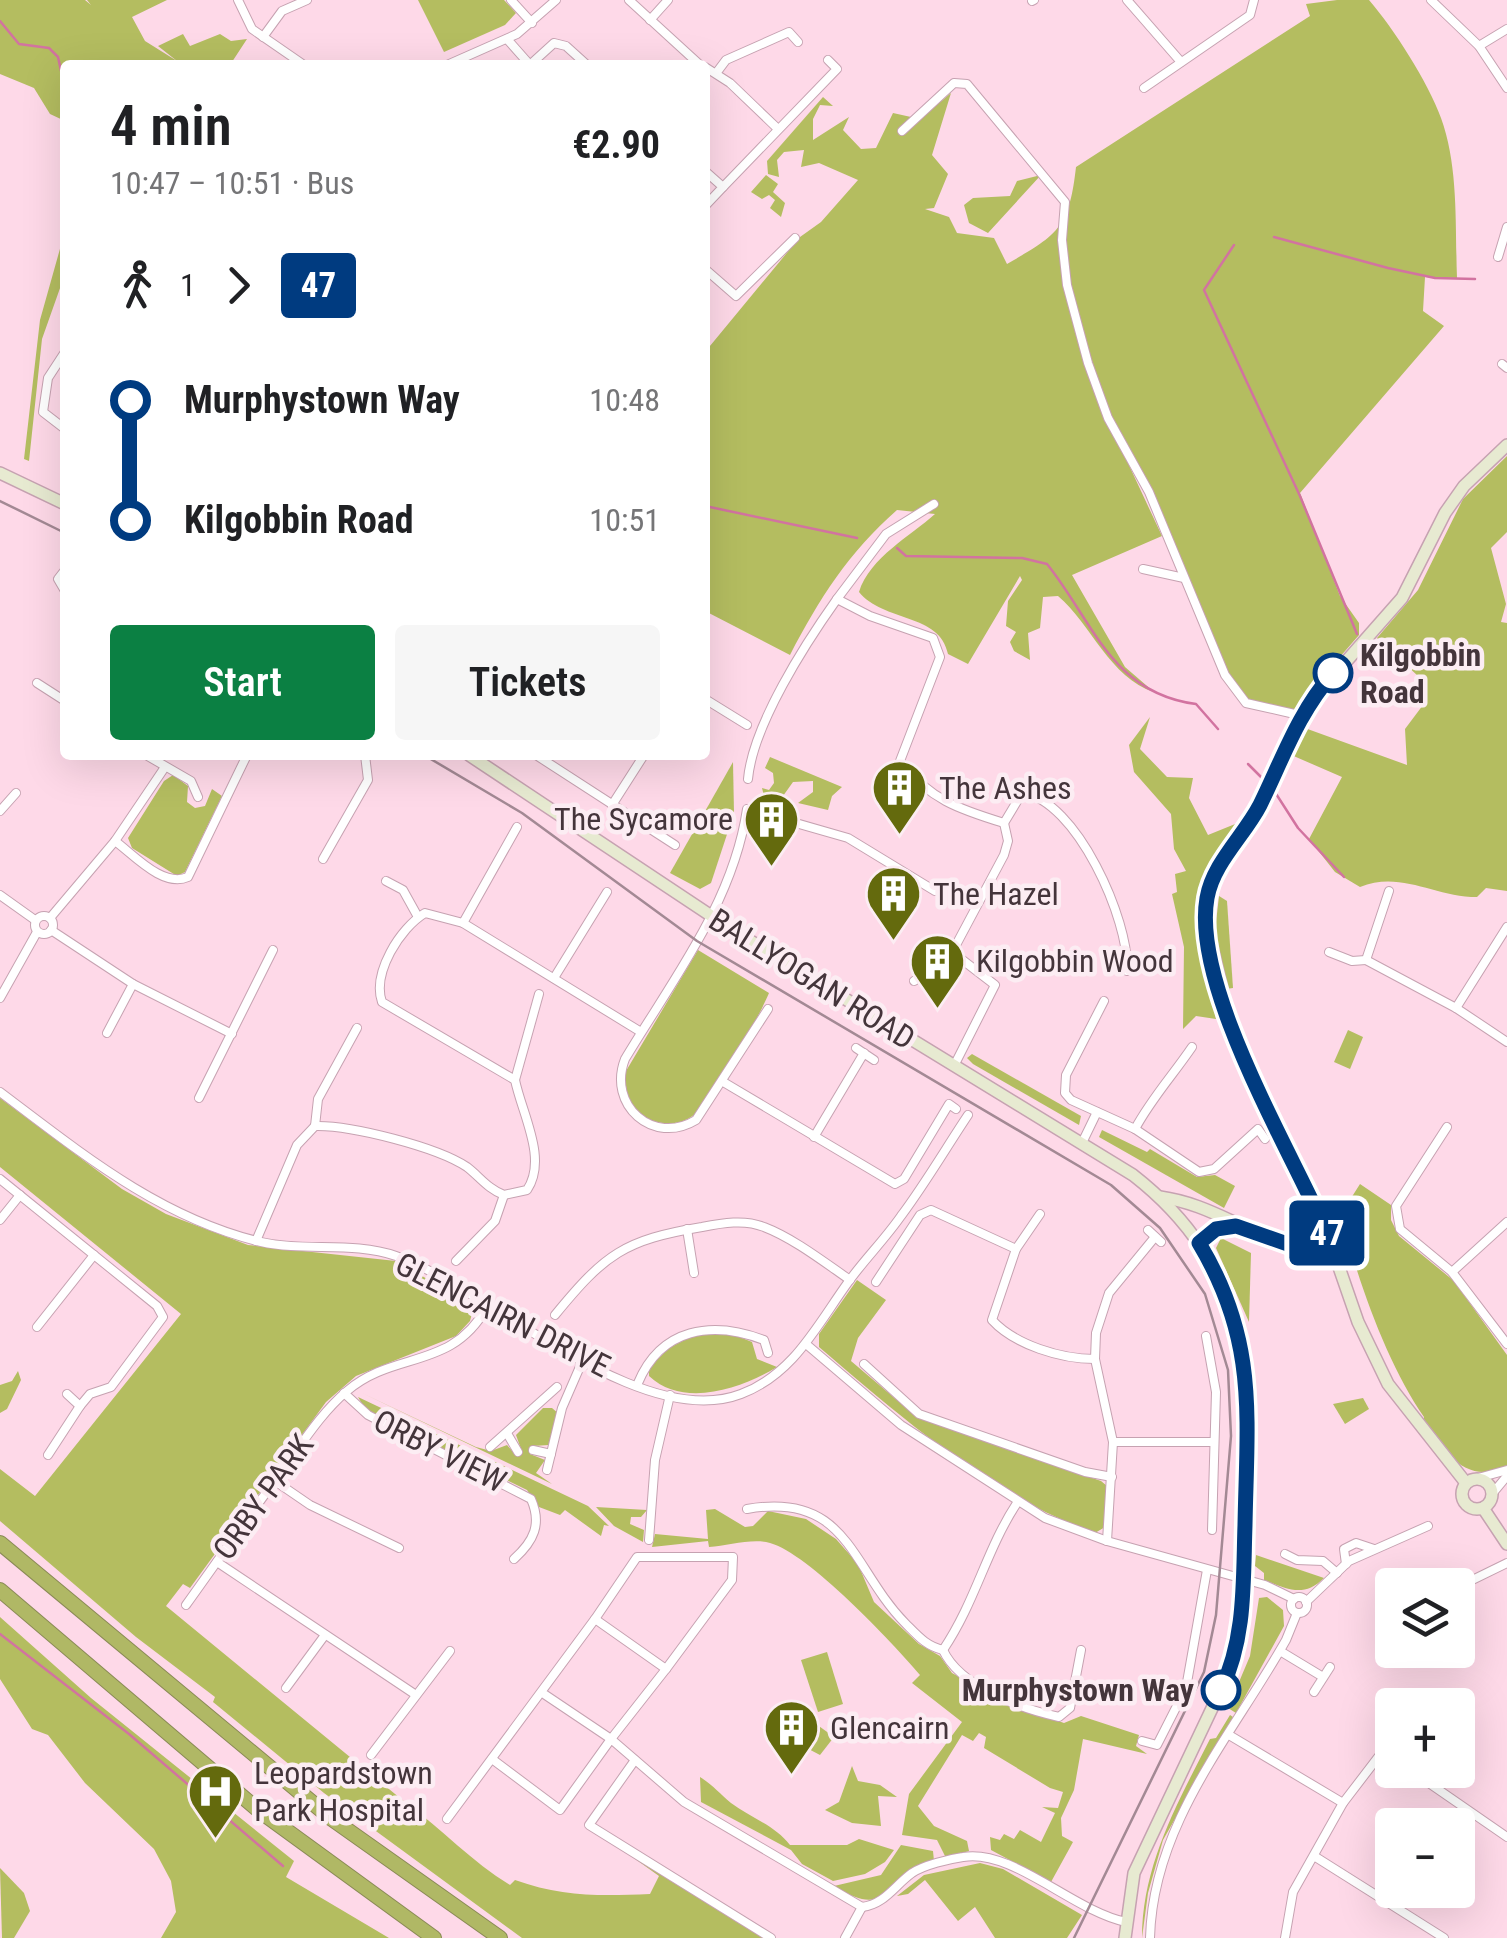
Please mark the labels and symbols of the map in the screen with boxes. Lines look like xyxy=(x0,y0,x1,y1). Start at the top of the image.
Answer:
place label: Kilgobbin Road xyxy=(1360,636,1481,711)
marker: Kilgobbin Road xyxy=(1314,654,1352,692)
building icon: The Ashes xyxy=(870,758,930,837)
place label: The Ashes xyxy=(939,769,1072,807)
building icon: The Sycamore xyxy=(742,789,802,868)
place label: The Sycamore xyxy=(554,800,733,838)
building icon: The Hazel xyxy=(864,864,924,943)
place label: The Hazel xyxy=(933,875,1059,913)
street label: BALLYOGAN ROAD xyxy=(702,901,922,1057)
building icon: Kilgobbin Wood xyxy=(907,931,967,1010)
place label: Kilgobbin Wood xyxy=(976,942,1174,980)
line badge: 47 xyxy=(1282,1200,1372,1266)
street label: GLENCAIRN DRIVE xyxy=(389,1245,617,1385)
street label: ORBY VIEW xyxy=(368,1402,512,1500)
street label: ORBY PARK xyxy=(205,1427,321,1567)
place label: Murphystown Way xyxy=(962,1671,1194,1709)
marker: Murphystown Way xyxy=(1202,1671,1240,1709)
building icon: Glencairn xyxy=(761,1698,821,1777)
place label: Glencairn xyxy=(830,1709,949,1747)
place label: Leopardstown Park Hospital xyxy=(254,1754,433,1829)
hospital icon: Leopardstown Park Hospital xyxy=(185,1761,245,1840)

